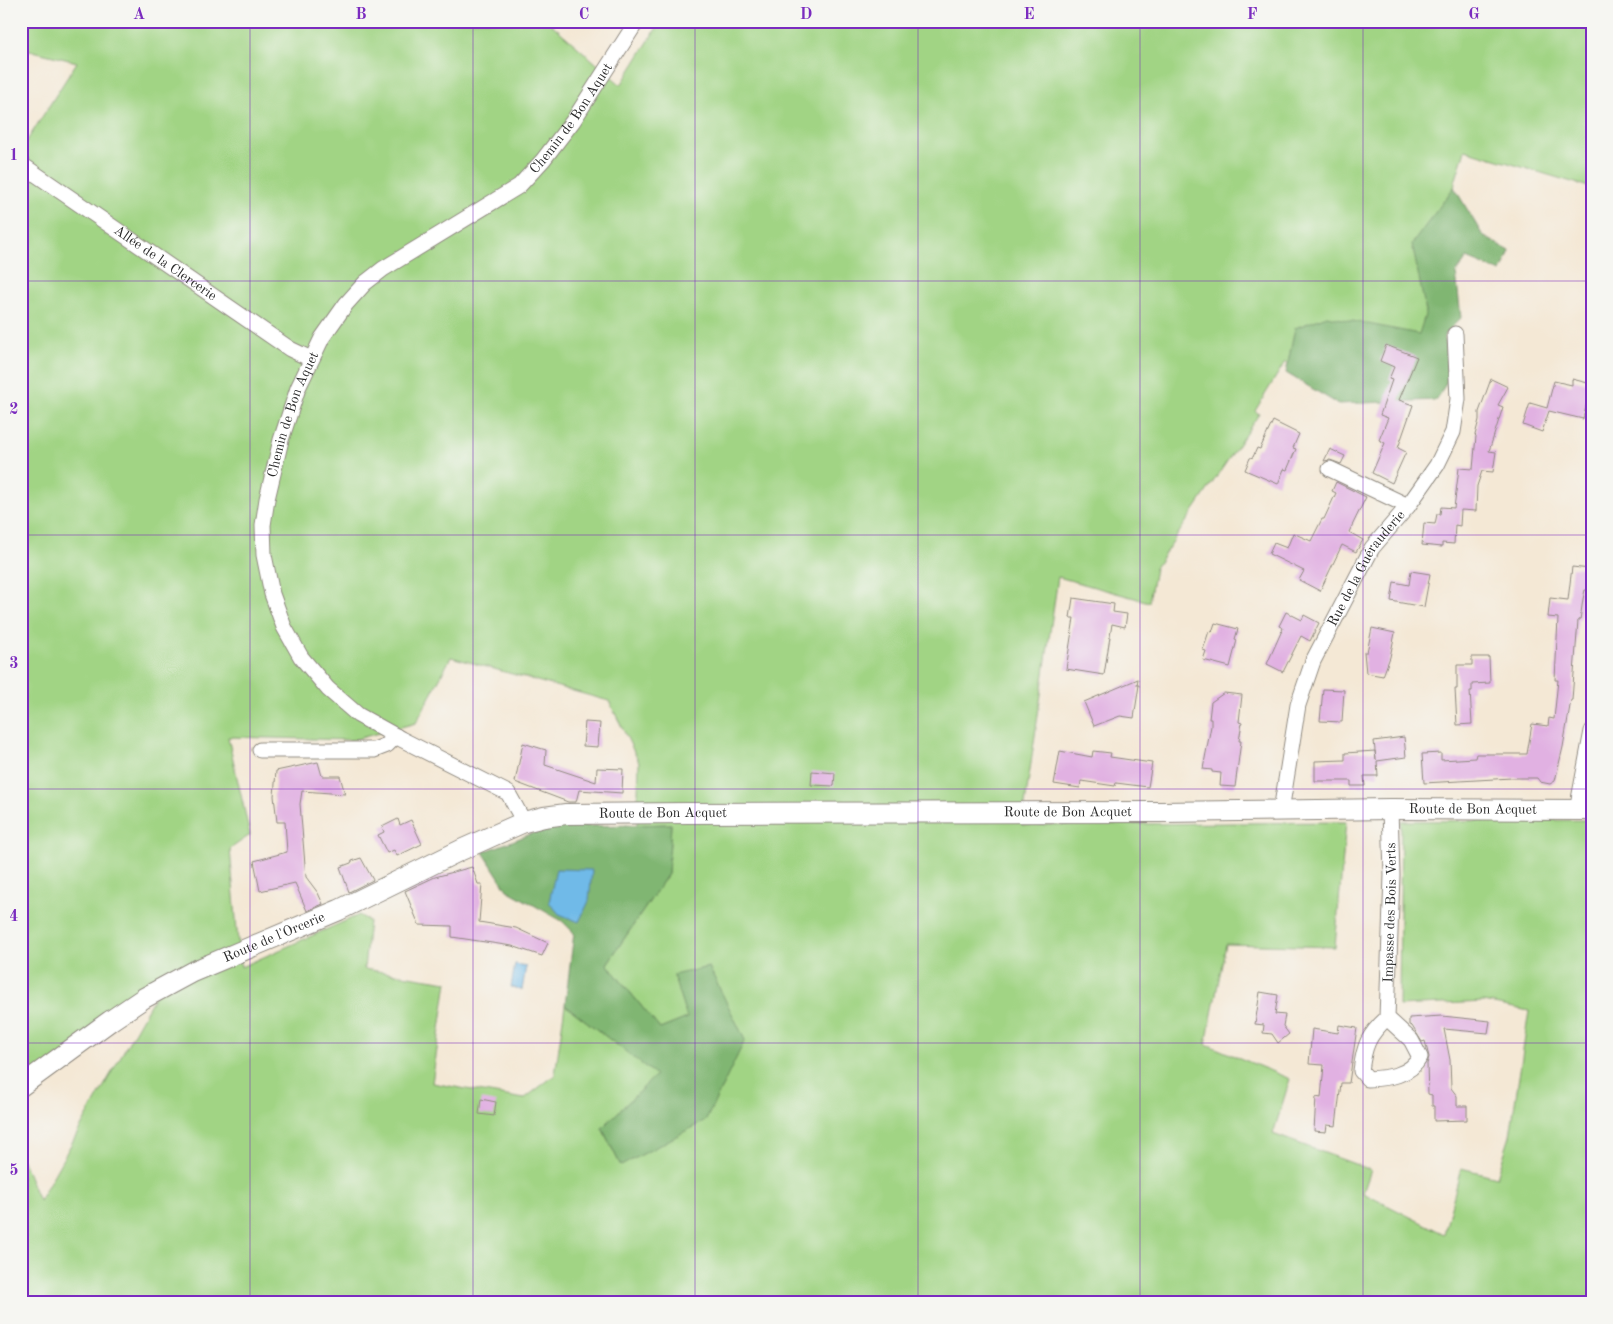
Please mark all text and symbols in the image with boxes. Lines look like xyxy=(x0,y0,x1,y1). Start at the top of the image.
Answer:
text: A xyxy=(133,7,145,23)
text: B xyxy=(355,7,367,23)
text: C xyxy=(579,7,589,23)
text: D xyxy=(800,7,812,23)
text: E xyxy=(1023,7,1035,23)
text: F xyxy=(1247,7,1258,23)
text: G xyxy=(1468,7,1480,23)
street label: Chemin de Bon Aquet xyxy=(527,61,615,176)
text: 1 xyxy=(9,148,19,164)
street label: Allée de la Clercerie xyxy=(111,223,219,303)
street label: Chemin de Bon Aquet xyxy=(265,349,321,479)
text: 2 xyxy=(9,402,19,418)
street label: Rue de la Guérauderie xyxy=(1325,508,1408,629)
text: 3 xyxy=(9,656,19,672)
street label: Route de Bon Acquet xyxy=(1409,802,1537,817)
street label: Route de Bon Acquet xyxy=(1004,805,1132,819)
street label: Route de Bon Acquet xyxy=(599,806,727,821)
street label: Impasse des Bois Verts xyxy=(1381,842,1399,983)
text: 4 xyxy=(9,909,19,925)
street label: Route de l'Orcerie xyxy=(221,910,327,965)
text: 5 xyxy=(9,1163,19,1179)

